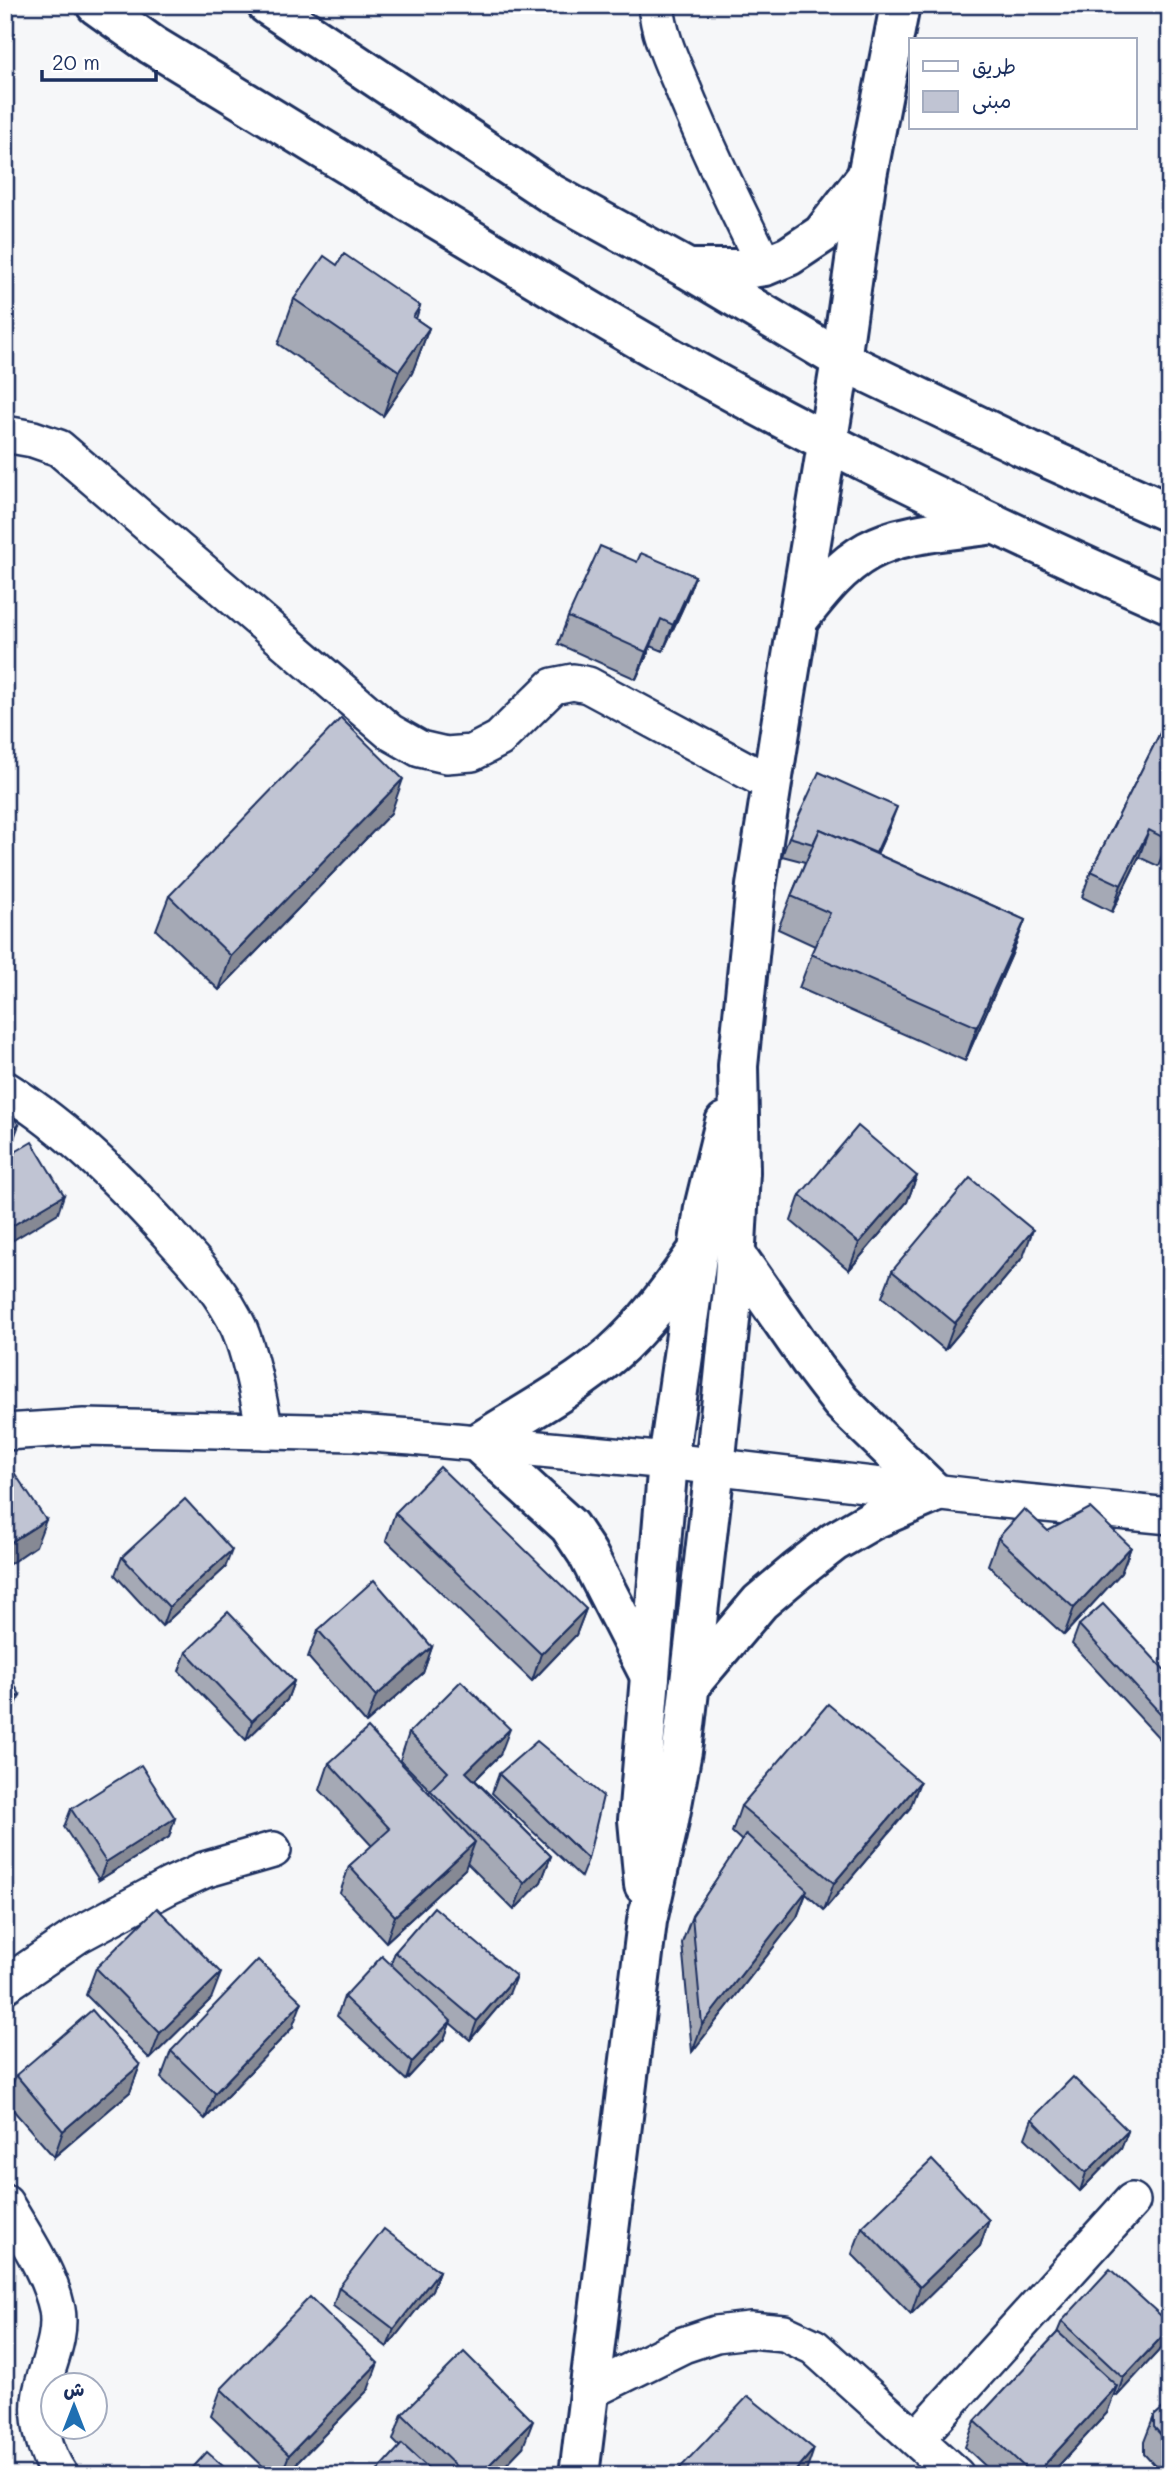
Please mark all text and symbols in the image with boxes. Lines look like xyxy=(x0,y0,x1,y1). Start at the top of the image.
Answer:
scale bar xyxy=(42,38,156,82)
legend xyxy=(909,38,1136,130)
text: 20 m xyxy=(52,48,100,75)
text: طريق xyxy=(972,52,1016,79)
text: مبنى xyxy=(972,86,1011,115)
north arrow xyxy=(38,2372,108,2442)
text: ش xyxy=(64,2376,85,2401)

